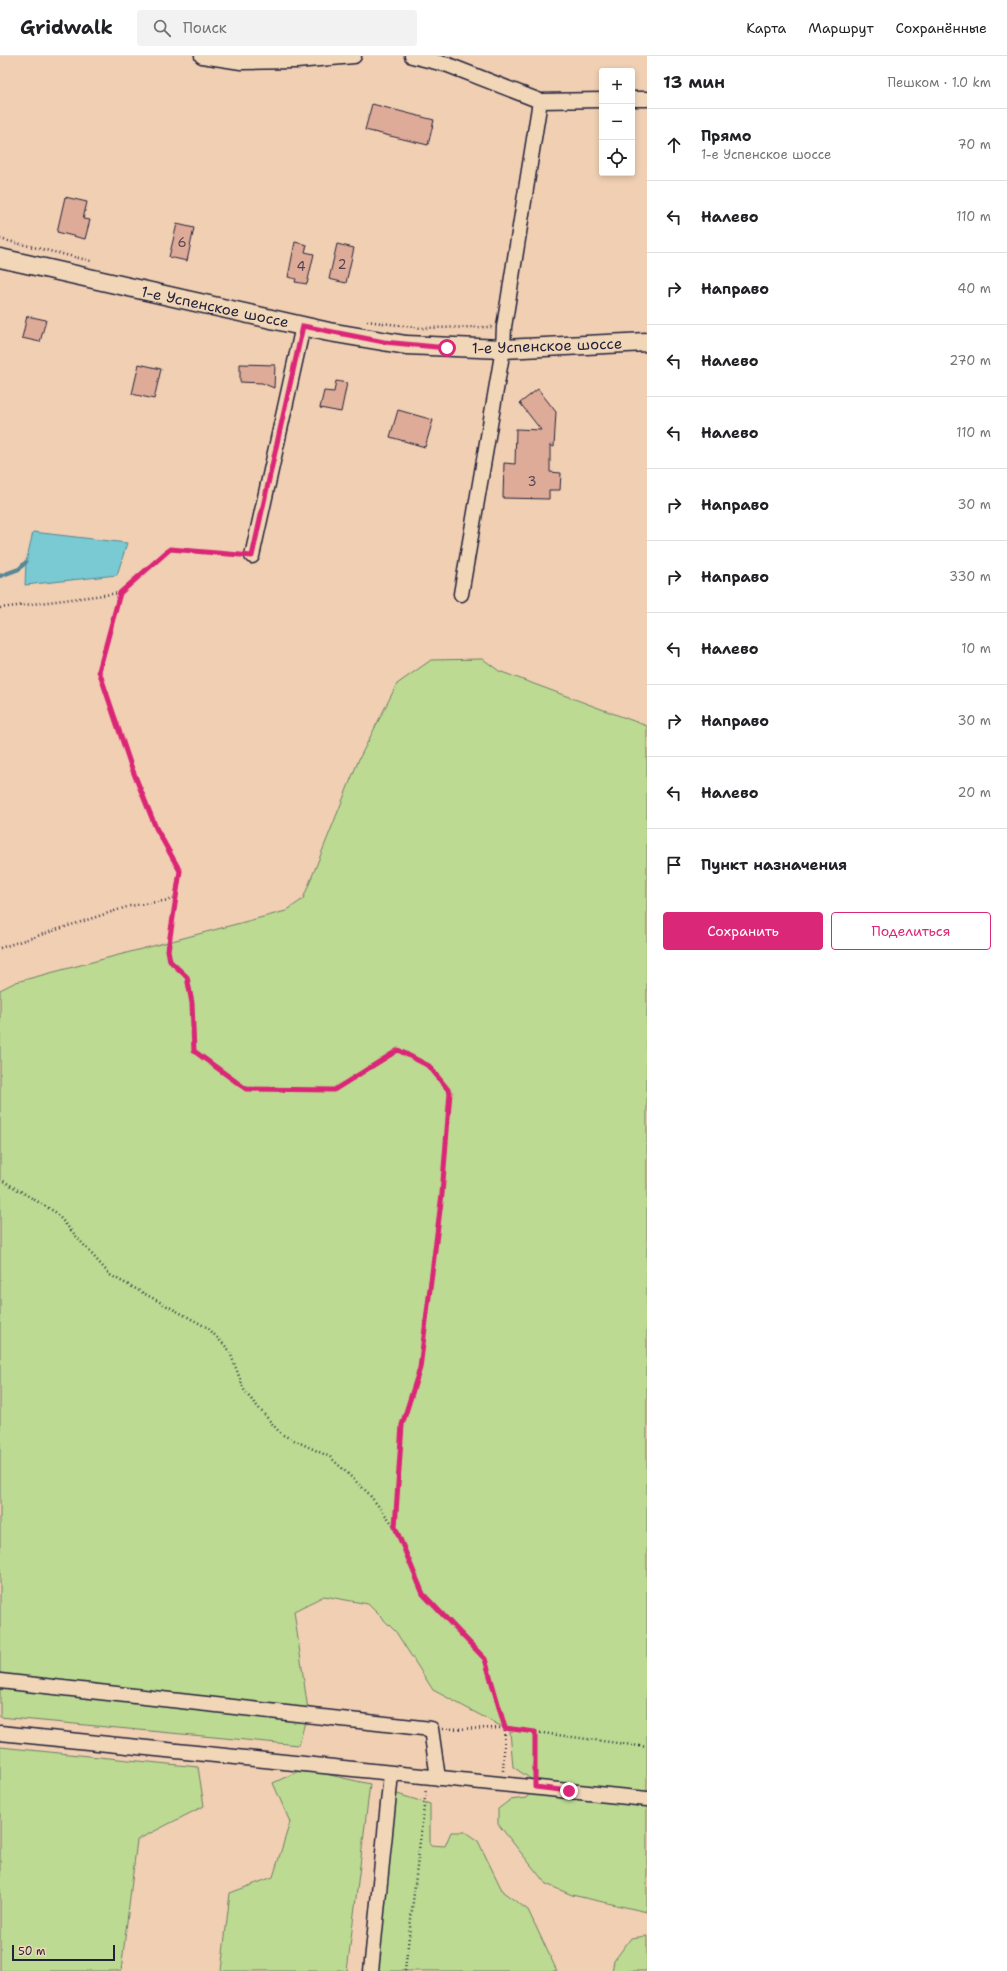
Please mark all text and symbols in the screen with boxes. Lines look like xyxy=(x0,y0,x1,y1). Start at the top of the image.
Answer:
search box xyxy=(137,10,417,46)
text: Gridwalk xyxy=(20,15,113,40)
icon: search xyxy=(151,17,173,39)
text: Поиск xyxy=(183,18,227,38)
text: Карта xyxy=(746,19,786,37)
text: Маршрут xyxy=(808,19,874,37)
text: Сохранённые xyxy=(896,19,987,37)
map controls xyxy=(599,68,635,176)
button: + xyxy=(599,68,635,104)
text: 13 мин xyxy=(663,71,725,93)
text: Пешком · 1.0 km xyxy=(887,74,991,91)
button: − xyxy=(599,104,635,140)
text: Прямо xyxy=(701,126,751,146)
icon: ahead xyxy=(663,134,685,156)
text: 70 m xyxy=(957,136,991,153)
button: locate xyxy=(599,140,635,176)
text: 1-е Успенское шоссе xyxy=(701,146,831,163)
icon: left xyxy=(663,206,685,228)
text: Налево xyxy=(701,207,759,227)
text: 110 m xyxy=(956,208,991,225)
house number: 6 xyxy=(177,234,187,251)
house number: 2 xyxy=(337,256,347,273)
house number: 4 xyxy=(296,258,306,275)
icon: right xyxy=(663,278,685,300)
text: Направо xyxy=(701,279,769,299)
text: 40 m xyxy=(957,280,991,297)
street label: 1-е Успенское шоссе xyxy=(139,282,291,332)
street label: 1-е Успенское шоссе xyxy=(471,333,623,359)
route start xyxy=(438,339,456,357)
icon: left xyxy=(663,350,685,372)
text: Налево xyxy=(701,351,759,371)
text: 270 m xyxy=(949,352,991,369)
icon: left xyxy=(663,422,685,444)
text: Налево xyxy=(701,423,759,443)
text: 110 m xyxy=(956,424,991,441)
house number: 3 xyxy=(527,473,537,490)
icon: right xyxy=(663,494,685,516)
text: Направо xyxy=(701,495,769,515)
text: 30 m xyxy=(957,496,991,513)
icon: right xyxy=(663,566,685,588)
text: Направо xyxy=(701,567,769,587)
text: 330 m xyxy=(949,568,991,585)
icon: left xyxy=(663,638,685,660)
text: Налево xyxy=(701,639,759,659)
text: 10 m xyxy=(961,640,991,657)
icon: right xyxy=(663,710,685,732)
text: Направо xyxy=(701,711,769,731)
text: 30 m xyxy=(957,712,991,729)
icon: left xyxy=(663,782,685,804)
text: Налево xyxy=(701,783,759,803)
text: 20 m xyxy=(958,784,991,801)
icon: arrive xyxy=(663,854,685,876)
text: Пункт назначения xyxy=(701,855,847,875)
button: Сохранить xyxy=(663,912,823,950)
button: Поделиться xyxy=(831,912,991,950)
route end xyxy=(560,1782,578,1800)
scale bar xyxy=(12,1943,115,1962)
text: 50 m xyxy=(18,1944,46,1959)

